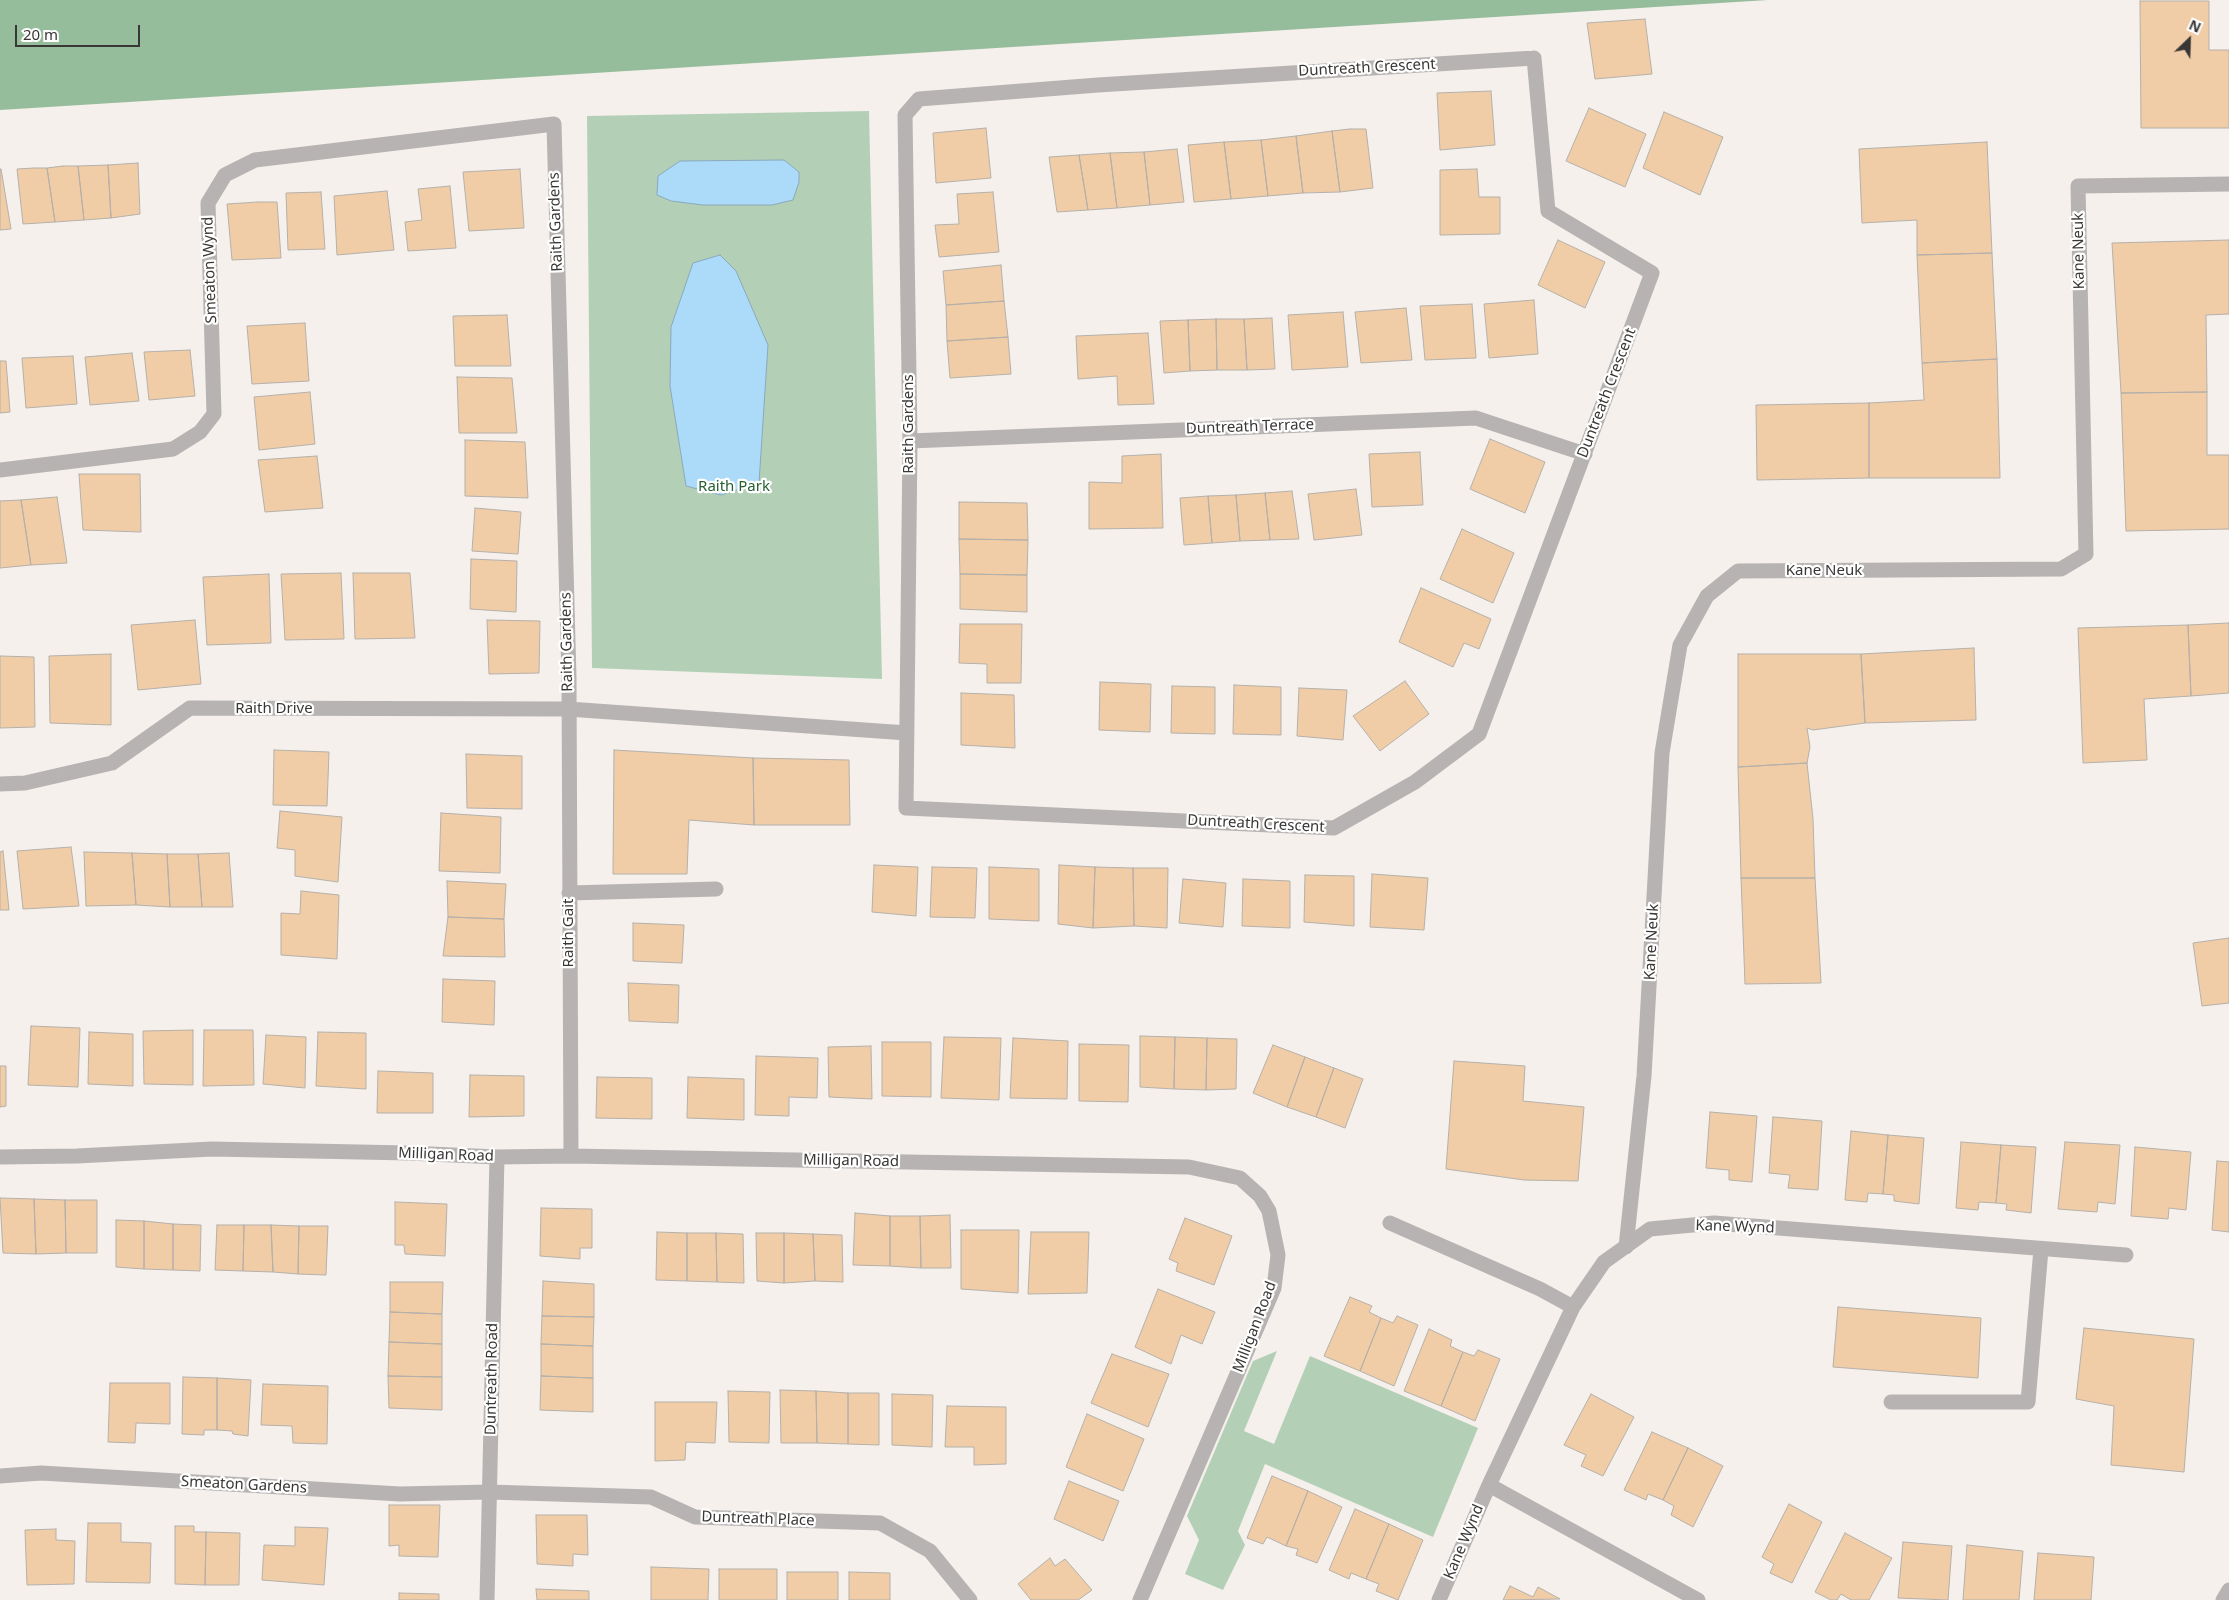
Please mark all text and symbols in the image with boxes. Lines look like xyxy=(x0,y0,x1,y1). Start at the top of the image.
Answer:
scale bar xyxy=(18,15,142,47)
north arrow xyxy=(2164,15,2214,65)
text: N xyxy=(2186,15,2204,37)
text: 20 m xyxy=(23,24,58,44)
street label: Duntreath Crescent xyxy=(1298,55,1436,81)
street label: Raith Gardens xyxy=(545,172,567,272)
street label: Kane Neuk xyxy=(2069,213,2089,289)
street label: Smeaton Wynd xyxy=(199,216,221,324)
street label: Duntreath Crescent xyxy=(1574,326,1640,460)
street label: Raith Gardens xyxy=(900,374,918,474)
street label: Duntreath Terrace xyxy=(1186,416,1314,438)
park label: Raith Park xyxy=(698,478,770,496)
street label: Kane Neuk xyxy=(1786,562,1862,580)
street label: Raith Gardens xyxy=(557,592,577,692)
street label: Raith Drive xyxy=(235,700,313,718)
street label: Duntreath Crescent xyxy=(1187,811,1325,837)
street label: Raith Gait xyxy=(560,899,578,967)
street label: Kane Neuk xyxy=(1641,903,1663,981)
street label: Milligan Road xyxy=(398,1144,494,1166)
street label: Milligan Road xyxy=(803,1151,899,1171)
street label: Kane Wynd xyxy=(1695,1217,1775,1237)
street label: Milligan Road xyxy=(1229,1279,1281,1375)
street label: Duntreath Road xyxy=(482,1323,502,1435)
street label: Smeaton Gardens xyxy=(181,1473,307,1497)
street label: Kane Wynd xyxy=(1440,1502,1488,1582)
street label: Duntreath Place xyxy=(701,1508,815,1530)

